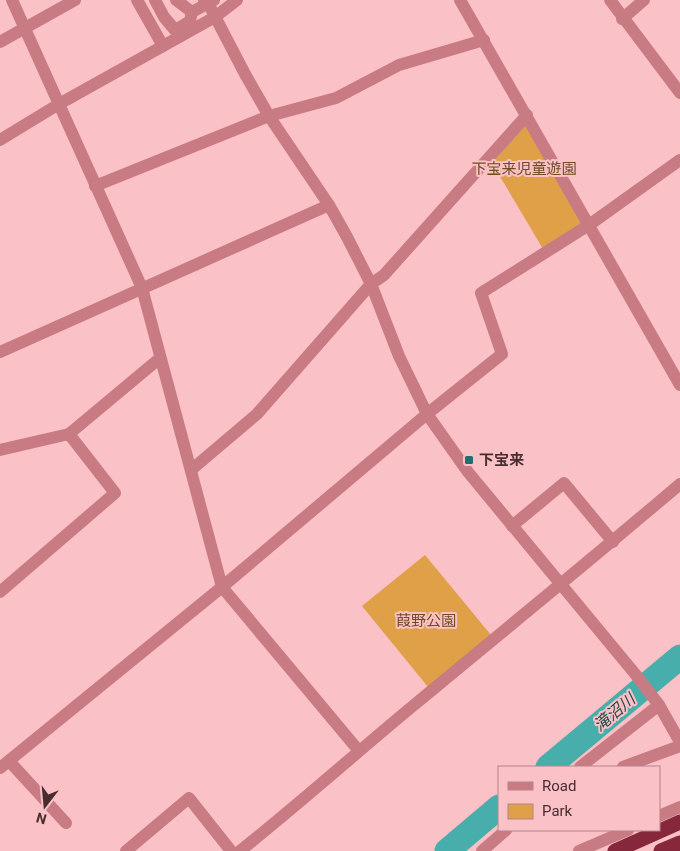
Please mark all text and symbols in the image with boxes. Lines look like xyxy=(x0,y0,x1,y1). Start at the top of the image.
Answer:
park label: 下宝来児童遊園 xyxy=(471,160,577,178)
place label: 下宝来 xyxy=(479,451,524,469)
marker: 下宝来 xyxy=(463,454,475,466)
park label: 葭野公園 xyxy=(396,612,456,630)
water label: 滝沼川 xyxy=(590,688,640,735)
legend xyxy=(498,766,660,831)
text: Road xyxy=(542,777,576,795)
north arrow xyxy=(20,781,70,831)
text: Park xyxy=(542,802,573,820)
text: N xyxy=(34,809,48,828)

